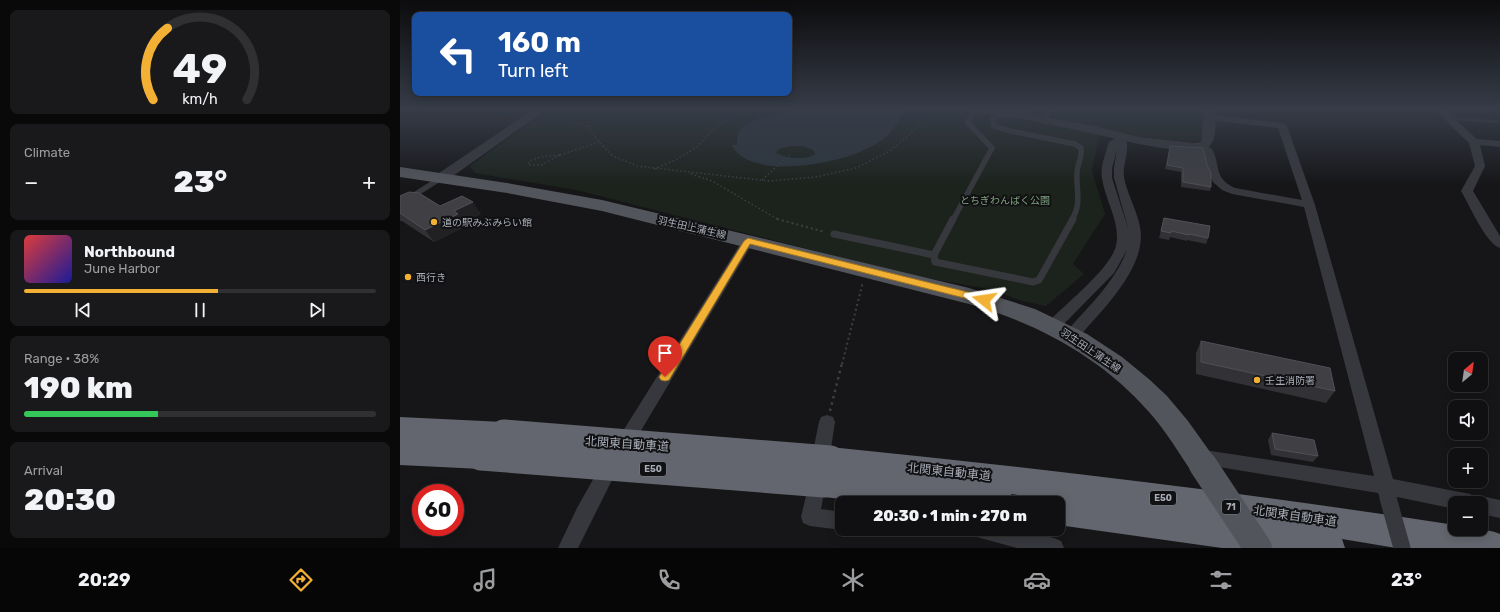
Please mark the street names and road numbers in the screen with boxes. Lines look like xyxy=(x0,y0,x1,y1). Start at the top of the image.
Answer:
street label: 羽生田上蒲生線 xyxy=(656,214,727,242)
street label: 羽生田上蒲生線 xyxy=(1058,326,1123,375)
street label: 北関東自動車道 xyxy=(585,434,669,454)
street label: 北関東自動車道 xyxy=(906,461,992,483)
road number: E50 xyxy=(640,462,666,476)
road number: E50 xyxy=(1150,491,1176,505)
road number: 71 xyxy=(1222,500,1240,514)
street label: 北関東自動車道 xyxy=(1252,503,1338,529)

